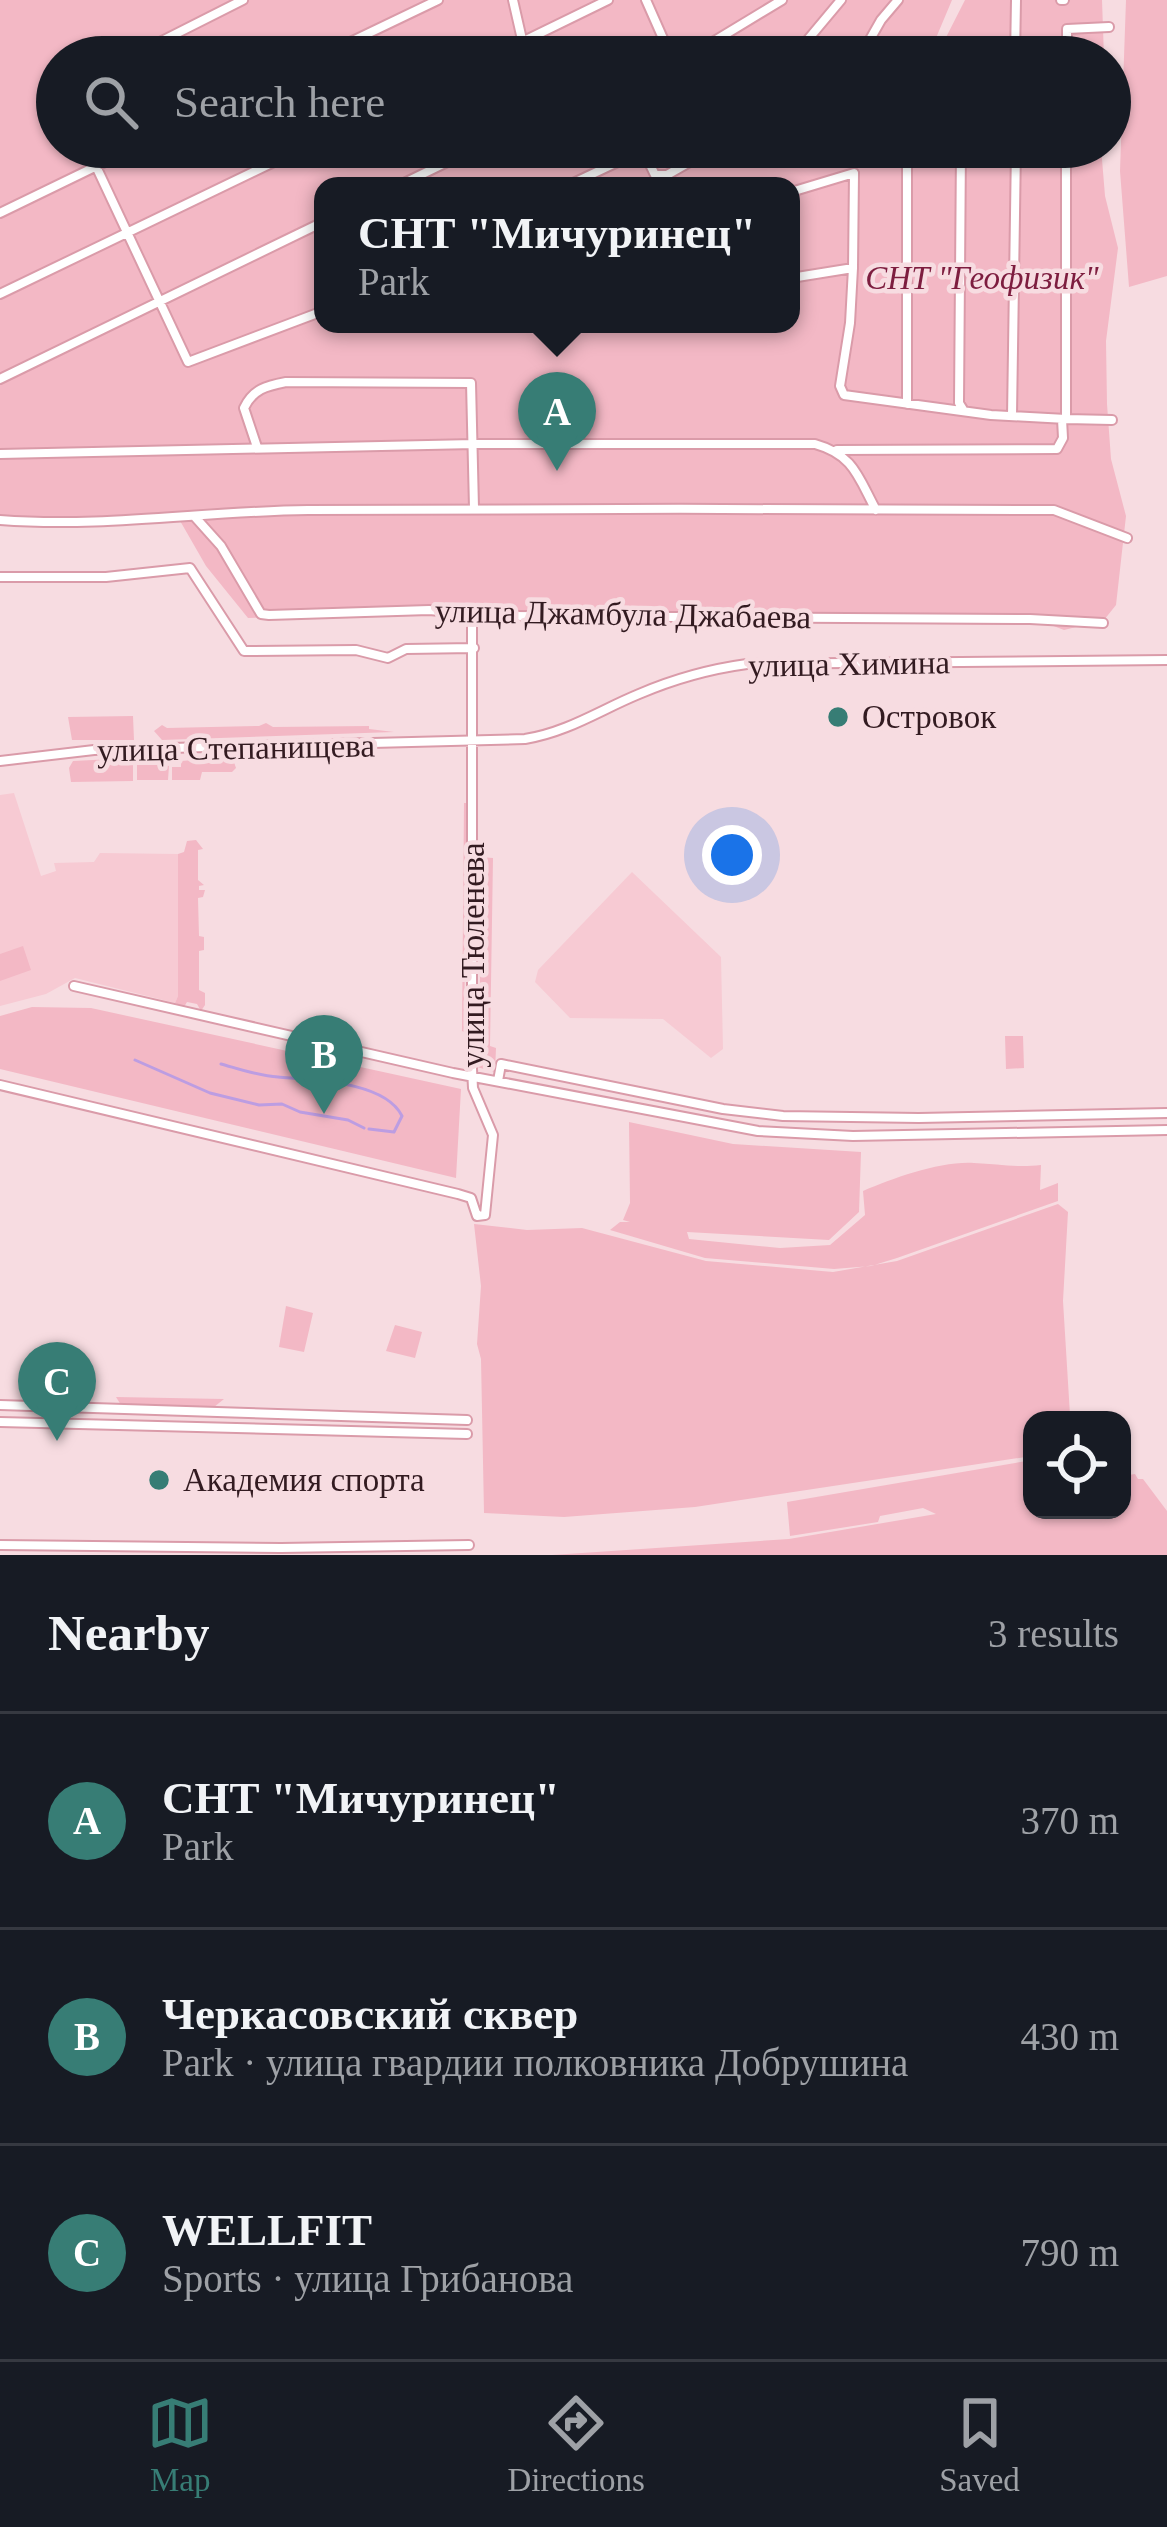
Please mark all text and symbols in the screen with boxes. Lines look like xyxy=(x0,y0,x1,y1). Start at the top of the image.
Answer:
search box xyxy=(36,36,1131,168)
icon: search xyxy=(78,69,144,135)
text: Search here xyxy=(174,77,385,127)
popup xyxy=(314,177,800,333)
text: СНТ "Мичуринец" xyxy=(358,208,756,258)
text: Park xyxy=(358,260,430,303)
park label: СНТ "Геофизик" xyxy=(865,260,1099,296)
pin: A xyxy=(518,372,596,471)
street label: улица Джамбула Джабаева xyxy=(435,593,812,635)
street label: улица Химина xyxy=(748,644,951,684)
place label: Островок xyxy=(862,699,997,735)
marker: Островок xyxy=(825,704,851,730)
street label: улица Степанищева xyxy=(97,728,376,768)
your location xyxy=(702,825,762,885)
street label: улица Тюленева xyxy=(455,842,491,1068)
pin: B xyxy=(285,1015,363,1114)
pin: C xyxy=(18,1342,96,1441)
map controls xyxy=(1023,1411,1131,1519)
button: locate xyxy=(1023,1411,1131,1519)
place label: Академия спорта xyxy=(183,1462,425,1498)
marker: Академия спорта xyxy=(146,1467,172,1493)
text: Nearby xyxy=(48,1605,209,1661)
text: 3 results xyxy=(988,1612,1119,1655)
text: СНТ "Мичуринец" xyxy=(162,1773,560,1823)
text: A xyxy=(73,1799,101,1842)
text: 370 m xyxy=(1020,1799,1119,1842)
text: Park xyxy=(162,1825,234,1868)
text: Черкасовский сквер xyxy=(162,1989,578,2039)
text: B xyxy=(74,2015,100,2058)
text: 430 m xyxy=(1020,2015,1119,2058)
text: Park · улица гвардии полковника Добрушина xyxy=(162,2041,908,2084)
text: WELLFIT xyxy=(162,2205,372,2255)
text: C xyxy=(73,2231,101,2274)
text: 790 m xyxy=(1020,2231,1119,2274)
text: Sports · улица Грибанова xyxy=(162,2257,573,2300)
tab: Map xyxy=(147,2390,213,2499)
tab: Directions xyxy=(507,2390,645,2499)
tab: Saved xyxy=(939,2390,1020,2499)

